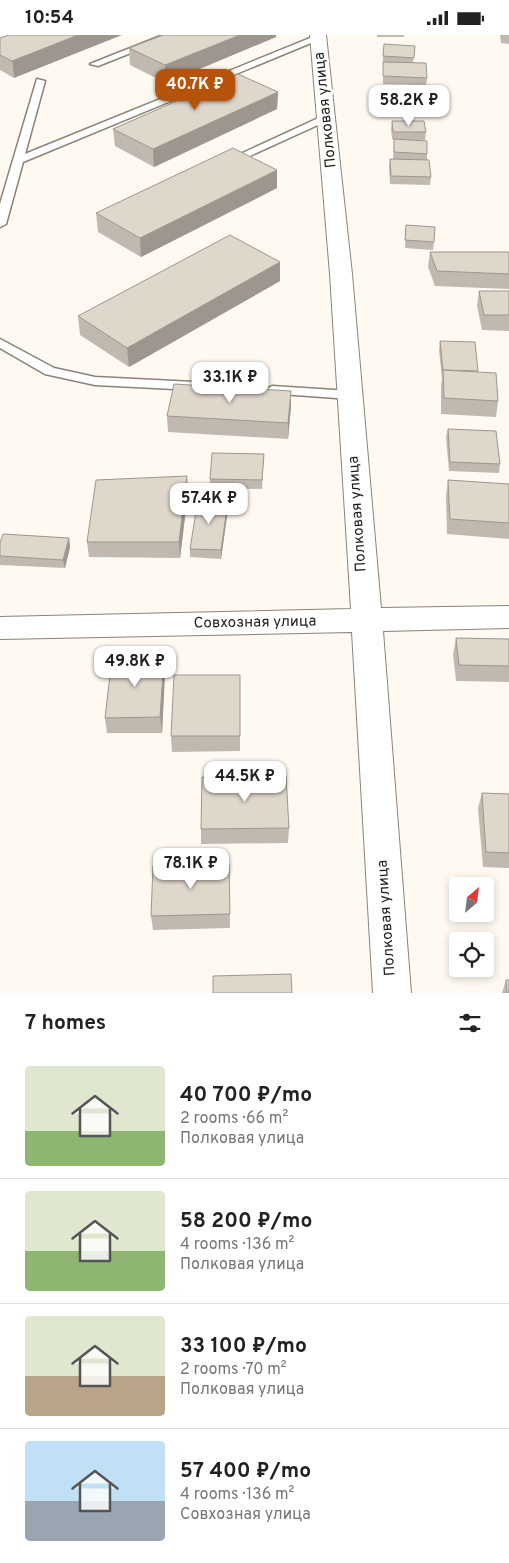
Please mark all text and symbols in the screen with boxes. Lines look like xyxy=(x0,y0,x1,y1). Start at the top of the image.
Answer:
text: 10:54 xyxy=(25,6,74,30)
street label: Полковая улица xyxy=(310,51,342,169)
pin: 40.7K ₽ xyxy=(149,69,241,111)
text: 40.7K ₽ xyxy=(166,75,224,95)
pin: 58.2K ₽ xyxy=(363,84,455,127)
text: 58.2K ₽ xyxy=(380,91,438,111)
pin: 33.1K ₽ xyxy=(184,361,276,404)
text: 33.1K ₽ xyxy=(203,368,257,388)
street label: Полковая улица xyxy=(344,455,372,573)
pin: 57.4K ₽ xyxy=(163,483,255,525)
text: 57.4K ₽ xyxy=(181,489,237,509)
street label: Совхозная улица xyxy=(194,612,316,634)
pin: 49.8K ₽ xyxy=(89,645,181,688)
text: 49.8K ₽ xyxy=(105,652,165,672)
pin: 44.5K ₽ xyxy=(199,761,291,803)
text: 44.5K ₽ xyxy=(215,767,275,787)
pin: 78.1K ₽ xyxy=(145,847,237,890)
text: 78.1K ₽ xyxy=(164,854,218,874)
street label: Полковая улица xyxy=(373,859,401,977)
north arrow xyxy=(449,877,494,923)
map controls xyxy=(449,877,494,977)
button: locate xyxy=(449,932,494,977)
icon: filters xyxy=(456,1009,484,1037)
text: 7 homes xyxy=(25,1010,106,1037)
text: 40 700 ₽/mo xyxy=(180,1082,312,1109)
icon: home xyxy=(65,1086,125,1146)
text: 2 rooms · 66 m² xyxy=(180,1109,288,1129)
text: Полковая улица xyxy=(180,1129,304,1149)
text: 58 200 ₽/mo xyxy=(180,1208,312,1235)
icon: home xyxy=(65,1211,125,1271)
text: 4 rooms · 136 m² xyxy=(180,1235,294,1255)
text: Полковая улица xyxy=(180,1255,304,1275)
text: 33 100 ₽/mo xyxy=(180,1333,307,1360)
icon: home xyxy=(65,1336,125,1396)
text: 2 rooms · 70 m² xyxy=(180,1360,287,1380)
text: Полковая улица xyxy=(180,1380,304,1400)
text: 57 400 ₽/mo xyxy=(180,1458,311,1485)
icon: home xyxy=(65,1461,125,1521)
text: 4 rooms · 136 m² xyxy=(180,1485,294,1505)
text: Совхозная улица xyxy=(180,1505,311,1525)

